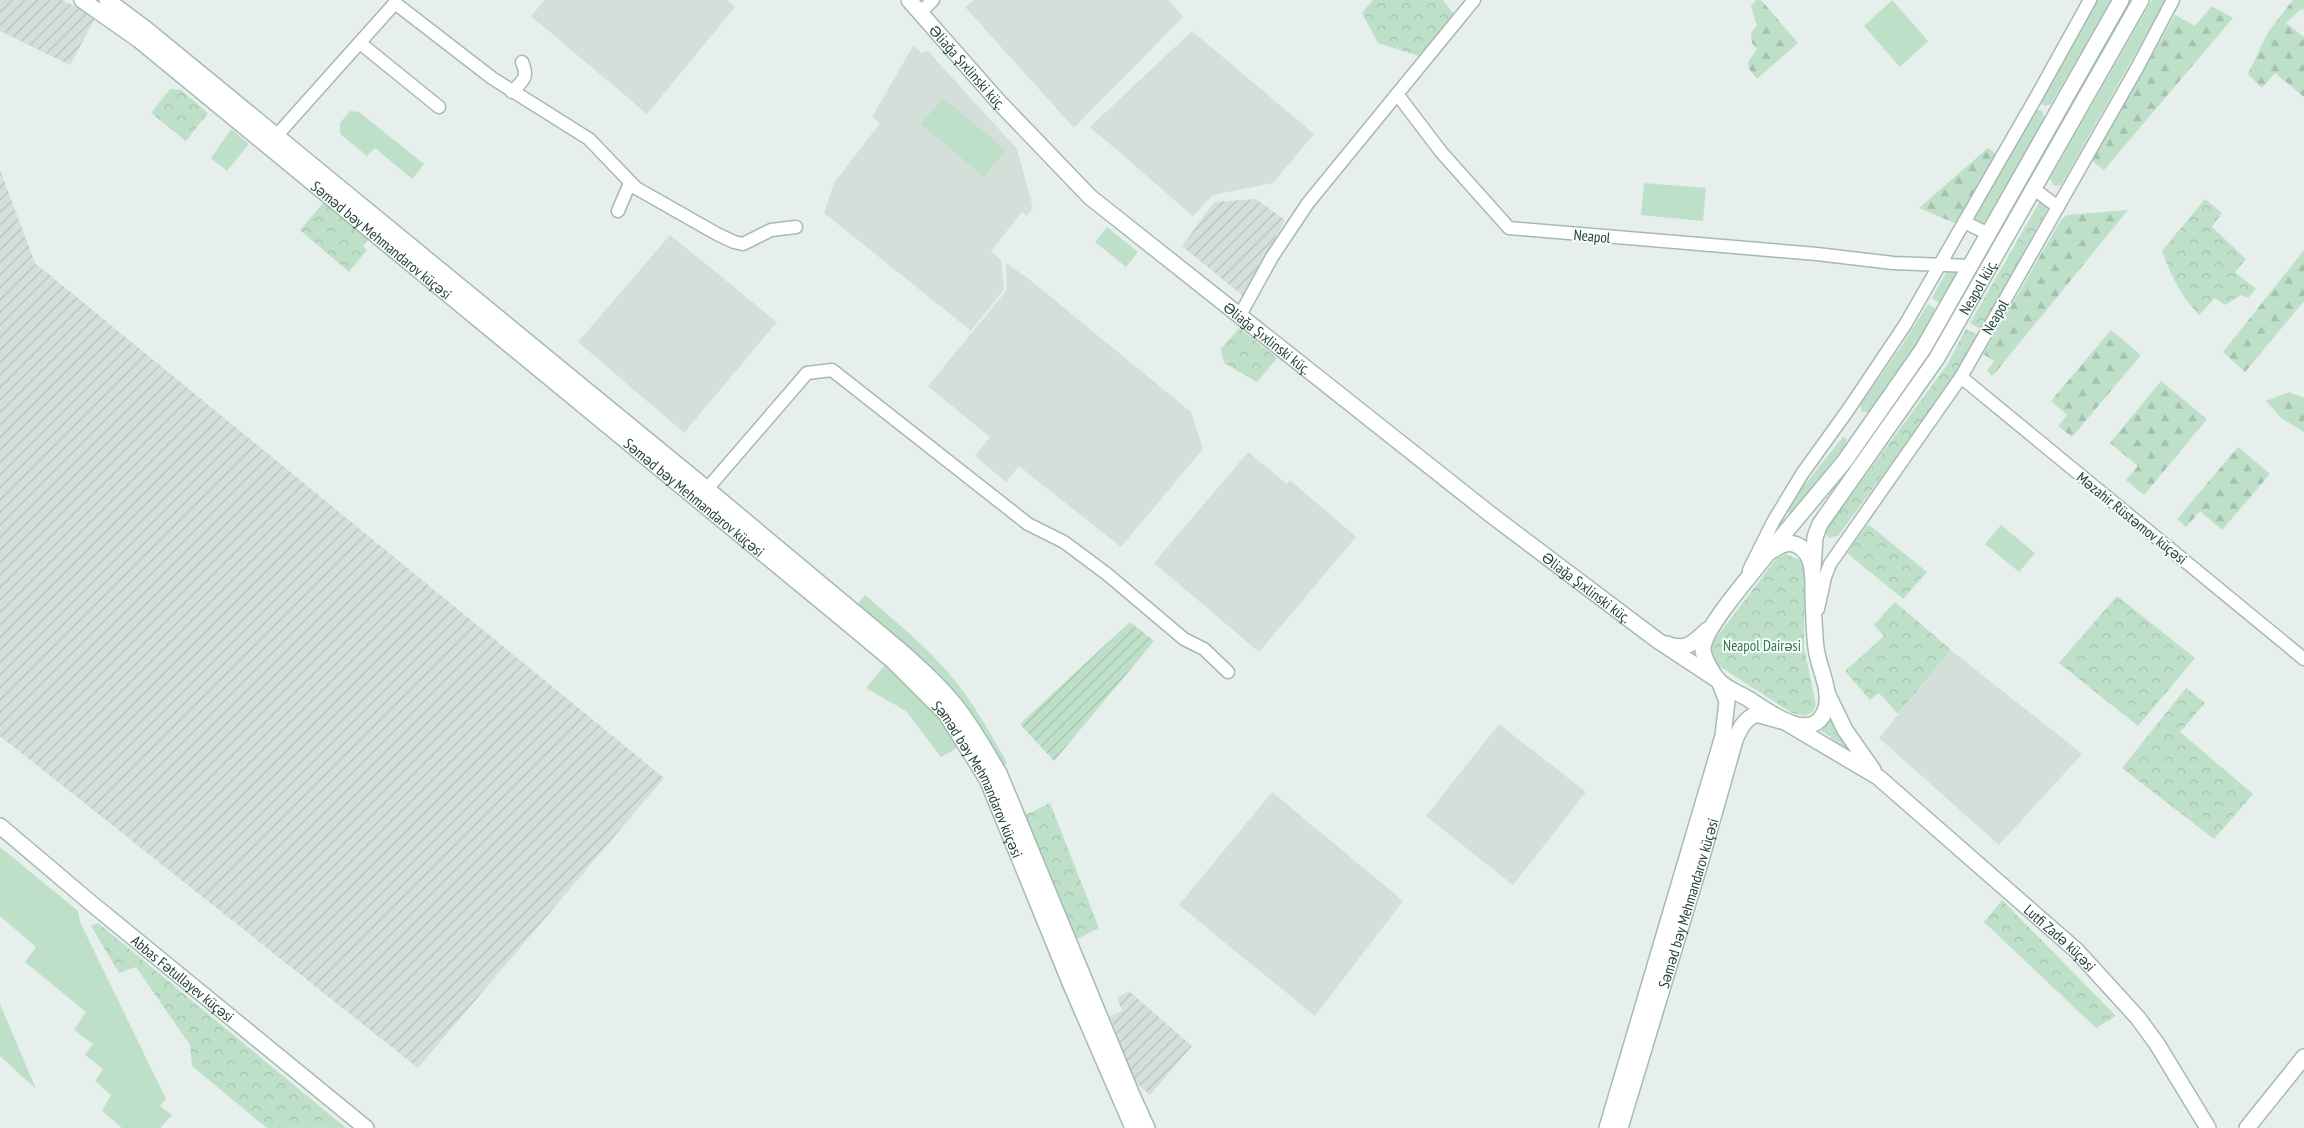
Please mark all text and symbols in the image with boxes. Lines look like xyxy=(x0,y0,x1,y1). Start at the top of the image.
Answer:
street label: Əliağa Şıxlinski küç. xyxy=(925,20,1010,113)
street label: Səməd bəy Mehmandarov küçəsi xyxy=(308,176,456,303)
street label: Neapol xyxy=(1573,225,1612,247)
street label: Neapol küç. xyxy=(1956,256,2000,318)
street label: Əliağa Şıxlinski küç. xyxy=(1220,297,1315,378)
street label: Neapol xyxy=(1978,297,2012,337)
street label: Səməd bəy Mehmandarov küçəsi xyxy=(620,434,769,560)
street label: Məzahir Rüstəmov küçəsi xyxy=(2073,468,2191,568)
street label: Əliağa Şıxlinski küç. xyxy=(1538,547,1635,627)
park label: Neapol Dairəsi xyxy=(1723,636,1801,655)
street label: Səməd bəy Mehmandarov küçəsi xyxy=(928,696,1028,860)
street label: Səməd bəy Mehmandarov küçəsi xyxy=(1653,816,1722,990)
street label: Lutfi Zadə küçəsi xyxy=(2020,900,2100,975)
street label: Abbas Fətullayev küçəsi xyxy=(128,931,238,1026)

